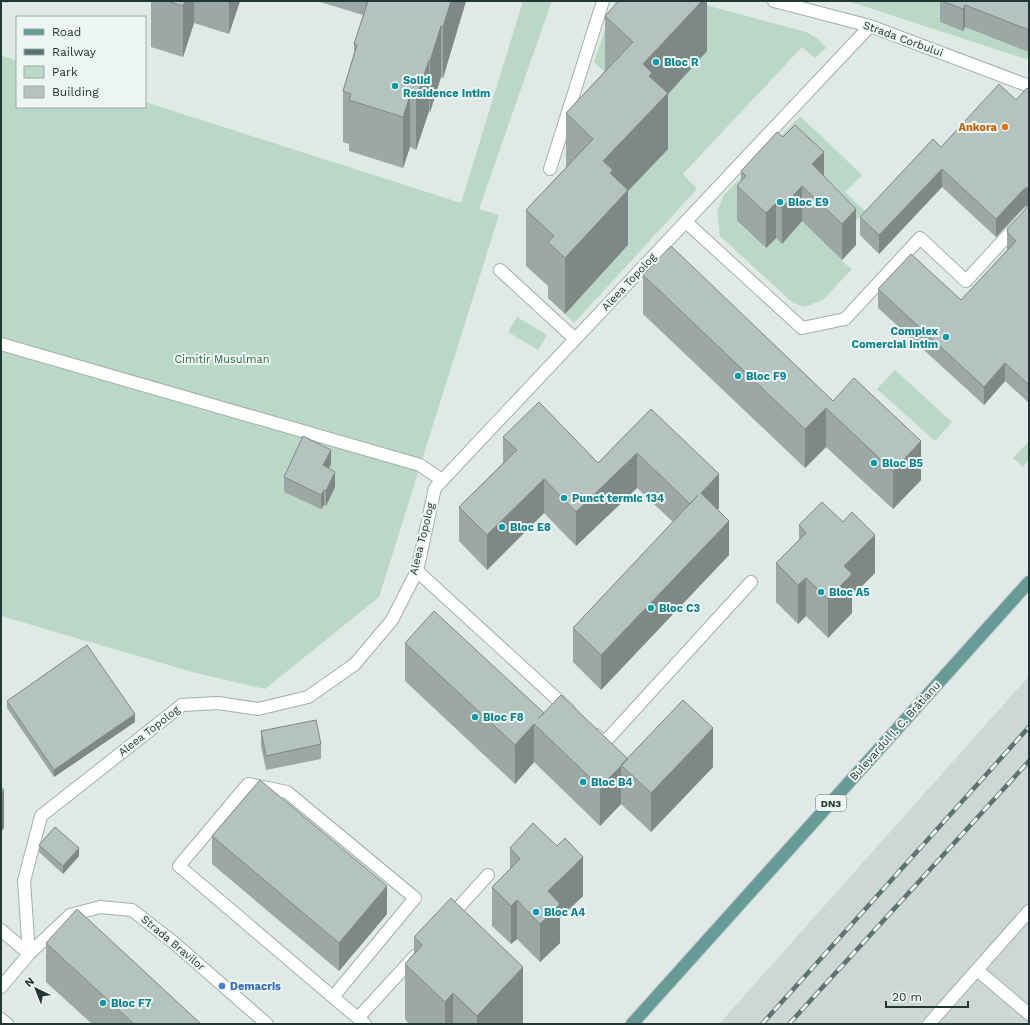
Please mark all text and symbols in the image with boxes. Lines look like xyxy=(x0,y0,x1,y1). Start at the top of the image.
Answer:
legend xyxy=(16,16,146,108)
street label: Strada Corbului xyxy=(861,18,945,60)
text: Road xyxy=(52,25,81,39)
text: Railway xyxy=(52,45,97,59)
place label: Bloc R xyxy=(664,56,699,69)
marker: Bloc R xyxy=(651,57,661,67)
text: Park xyxy=(52,65,78,79)
place label: Solid Residence Intim xyxy=(403,74,490,100)
marker: Solid Residence Intim xyxy=(390,81,400,91)
text: Building xyxy=(52,85,99,99)
place label: Ankora xyxy=(959,121,998,134)
marker: Ankora xyxy=(1000,122,1010,132)
place label: Bloc E9 xyxy=(788,196,829,209)
marker: Bloc E9 xyxy=(775,197,785,207)
street label: Aleea Topolog xyxy=(599,250,659,314)
place label: Complex Comercial Intim xyxy=(852,325,939,351)
marker: Complex Comercial Intim xyxy=(941,332,951,342)
park label: Cimitir Musulman xyxy=(175,353,269,366)
place label: Bloc F9 xyxy=(746,370,787,383)
marker: Bloc F9 xyxy=(733,371,743,381)
place label: Bloc B5 xyxy=(882,457,923,470)
marker: Bloc B5 xyxy=(869,458,879,468)
place label: Punct termic 134 xyxy=(572,492,664,505)
marker: Punct termic 134 xyxy=(559,493,569,503)
street label: Aleea Topolog xyxy=(407,501,437,577)
place label: Bloc E8 xyxy=(510,521,551,534)
marker: Bloc E8 xyxy=(497,522,507,532)
place label: Bloc A5 xyxy=(829,586,870,599)
marker: Bloc A5 xyxy=(816,587,826,597)
place label: Bloc C3 xyxy=(659,602,701,615)
marker: Bloc C3 xyxy=(646,603,656,613)
street label: Bulevardul I. C. Brătianu xyxy=(847,679,943,783)
street label: Aleea Topolog xyxy=(116,703,182,759)
place label: Bloc F8 xyxy=(483,711,524,724)
marker: Bloc F8 xyxy=(470,712,480,722)
place label: Bloc B4 xyxy=(591,776,633,789)
marker: Bloc B4 xyxy=(578,777,588,787)
road number: DN3 xyxy=(816,795,846,811)
place label: Bloc A4 xyxy=(544,906,585,919)
marker: Bloc A4 xyxy=(531,907,541,917)
street label: Strada Bravilor xyxy=(138,912,208,974)
north arrow xyxy=(16,969,56,1009)
text: N xyxy=(22,975,37,990)
place label: Demacris xyxy=(230,980,281,993)
marker: Demacris xyxy=(217,981,227,991)
scale bar xyxy=(886,983,968,1009)
text: 20 m xyxy=(892,990,922,1004)
place label: Bloc F7 xyxy=(111,997,152,1010)
marker: Bloc F7 xyxy=(98,998,108,1008)

